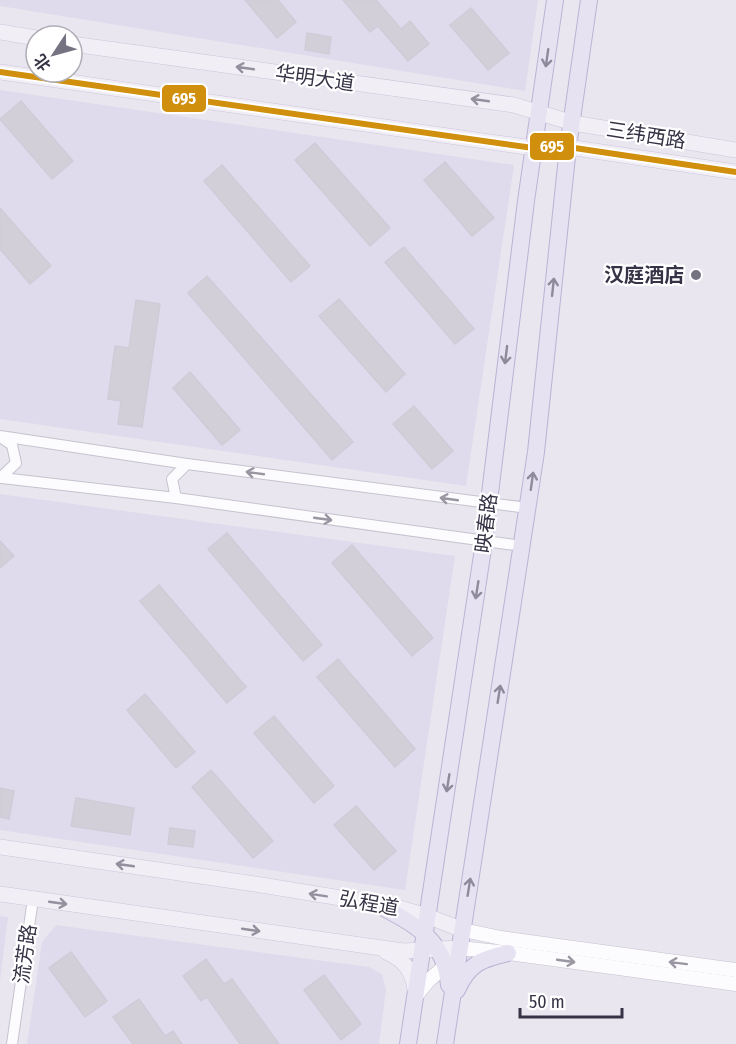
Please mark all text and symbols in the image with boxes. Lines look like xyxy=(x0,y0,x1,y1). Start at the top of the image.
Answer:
north arrow xyxy=(24,24,84,84)
one-way arrow xyxy=(541,48,552,67)
text: 北 xyxy=(30,50,55,75)
street label: 华明大道 xyxy=(274,61,356,95)
one-way arrow xyxy=(236,63,256,74)
line badge: 695 xyxy=(161,84,207,113)
text: 695 xyxy=(172,89,196,108)
one-way arrow xyxy=(471,95,491,106)
street label: 三纬西路 xyxy=(605,117,687,153)
line badge: 695 xyxy=(529,132,575,161)
text: 695 xyxy=(540,137,564,156)
place label: 汉庭酒店 xyxy=(604,263,684,287)
marker: 汉庭酒店 xyxy=(689,268,703,282)
one-way arrow xyxy=(548,278,559,298)
one-way arrow xyxy=(500,345,511,365)
one-way arrow xyxy=(246,468,266,479)
one-way arrow xyxy=(526,472,537,491)
street label: 映春路 xyxy=(470,492,502,554)
one-way arrow xyxy=(439,493,459,504)
one-way arrow xyxy=(312,513,332,524)
one-way arrow xyxy=(471,580,482,600)
one-way arrow xyxy=(494,685,505,705)
one-way arrow xyxy=(442,773,453,792)
one-way arrow xyxy=(116,860,135,871)
one-way arrow xyxy=(464,878,475,898)
street label: 弘程道 xyxy=(337,886,401,920)
one-way arrow xyxy=(309,889,328,900)
one-way arrow xyxy=(47,897,67,908)
street label: 流芳路 xyxy=(9,923,41,985)
one-way arrow xyxy=(240,925,260,936)
one-way arrow xyxy=(556,955,576,966)
one-way arrow xyxy=(669,957,688,968)
scale bar xyxy=(520,981,622,1019)
text: 50 m xyxy=(529,991,565,1013)

